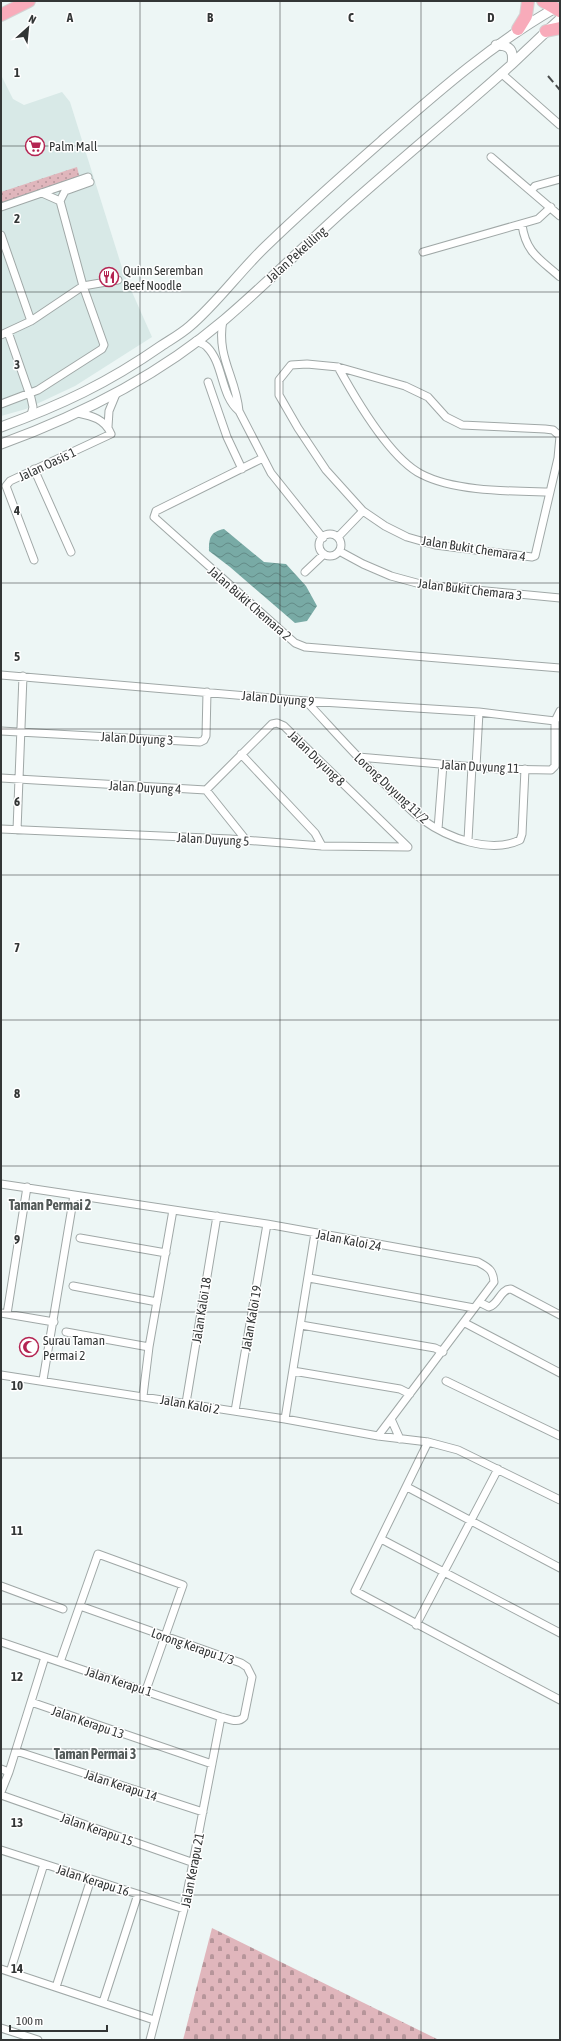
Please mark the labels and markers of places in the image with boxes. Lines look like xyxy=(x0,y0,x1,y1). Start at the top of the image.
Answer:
supermarket icon: Palm Mall xyxy=(24,135,46,157)
place label: Palm Mall xyxy=(49,139,98,154)
place label: Quinn Seremban Beef Noodle xyxy=(123,263,203,293)
restaurant icon: Quinn Seremban Beef Noodle xyxy=(98,266,120,288)
place label: Surau Taman Permai 2 xyxy=(43,1333,105,1363)
mosque icon: Surau Taman Permai 2 xyxy=(18,1336,40,1358)

